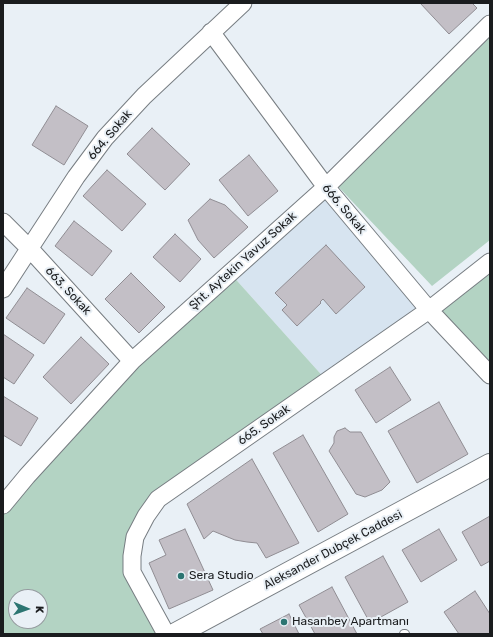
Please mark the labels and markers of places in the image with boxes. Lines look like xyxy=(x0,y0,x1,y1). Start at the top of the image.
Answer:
place label: Sera Studio xyxy=(189,569,254,583)
marker: Sera Studio xyxy=(176,571,186,581)
place label: Hasanbey Apartmanı xyxy=(292,615,409,629)
marker: Hasanbey Apartmanı xyxy=(279,617,289,627)

